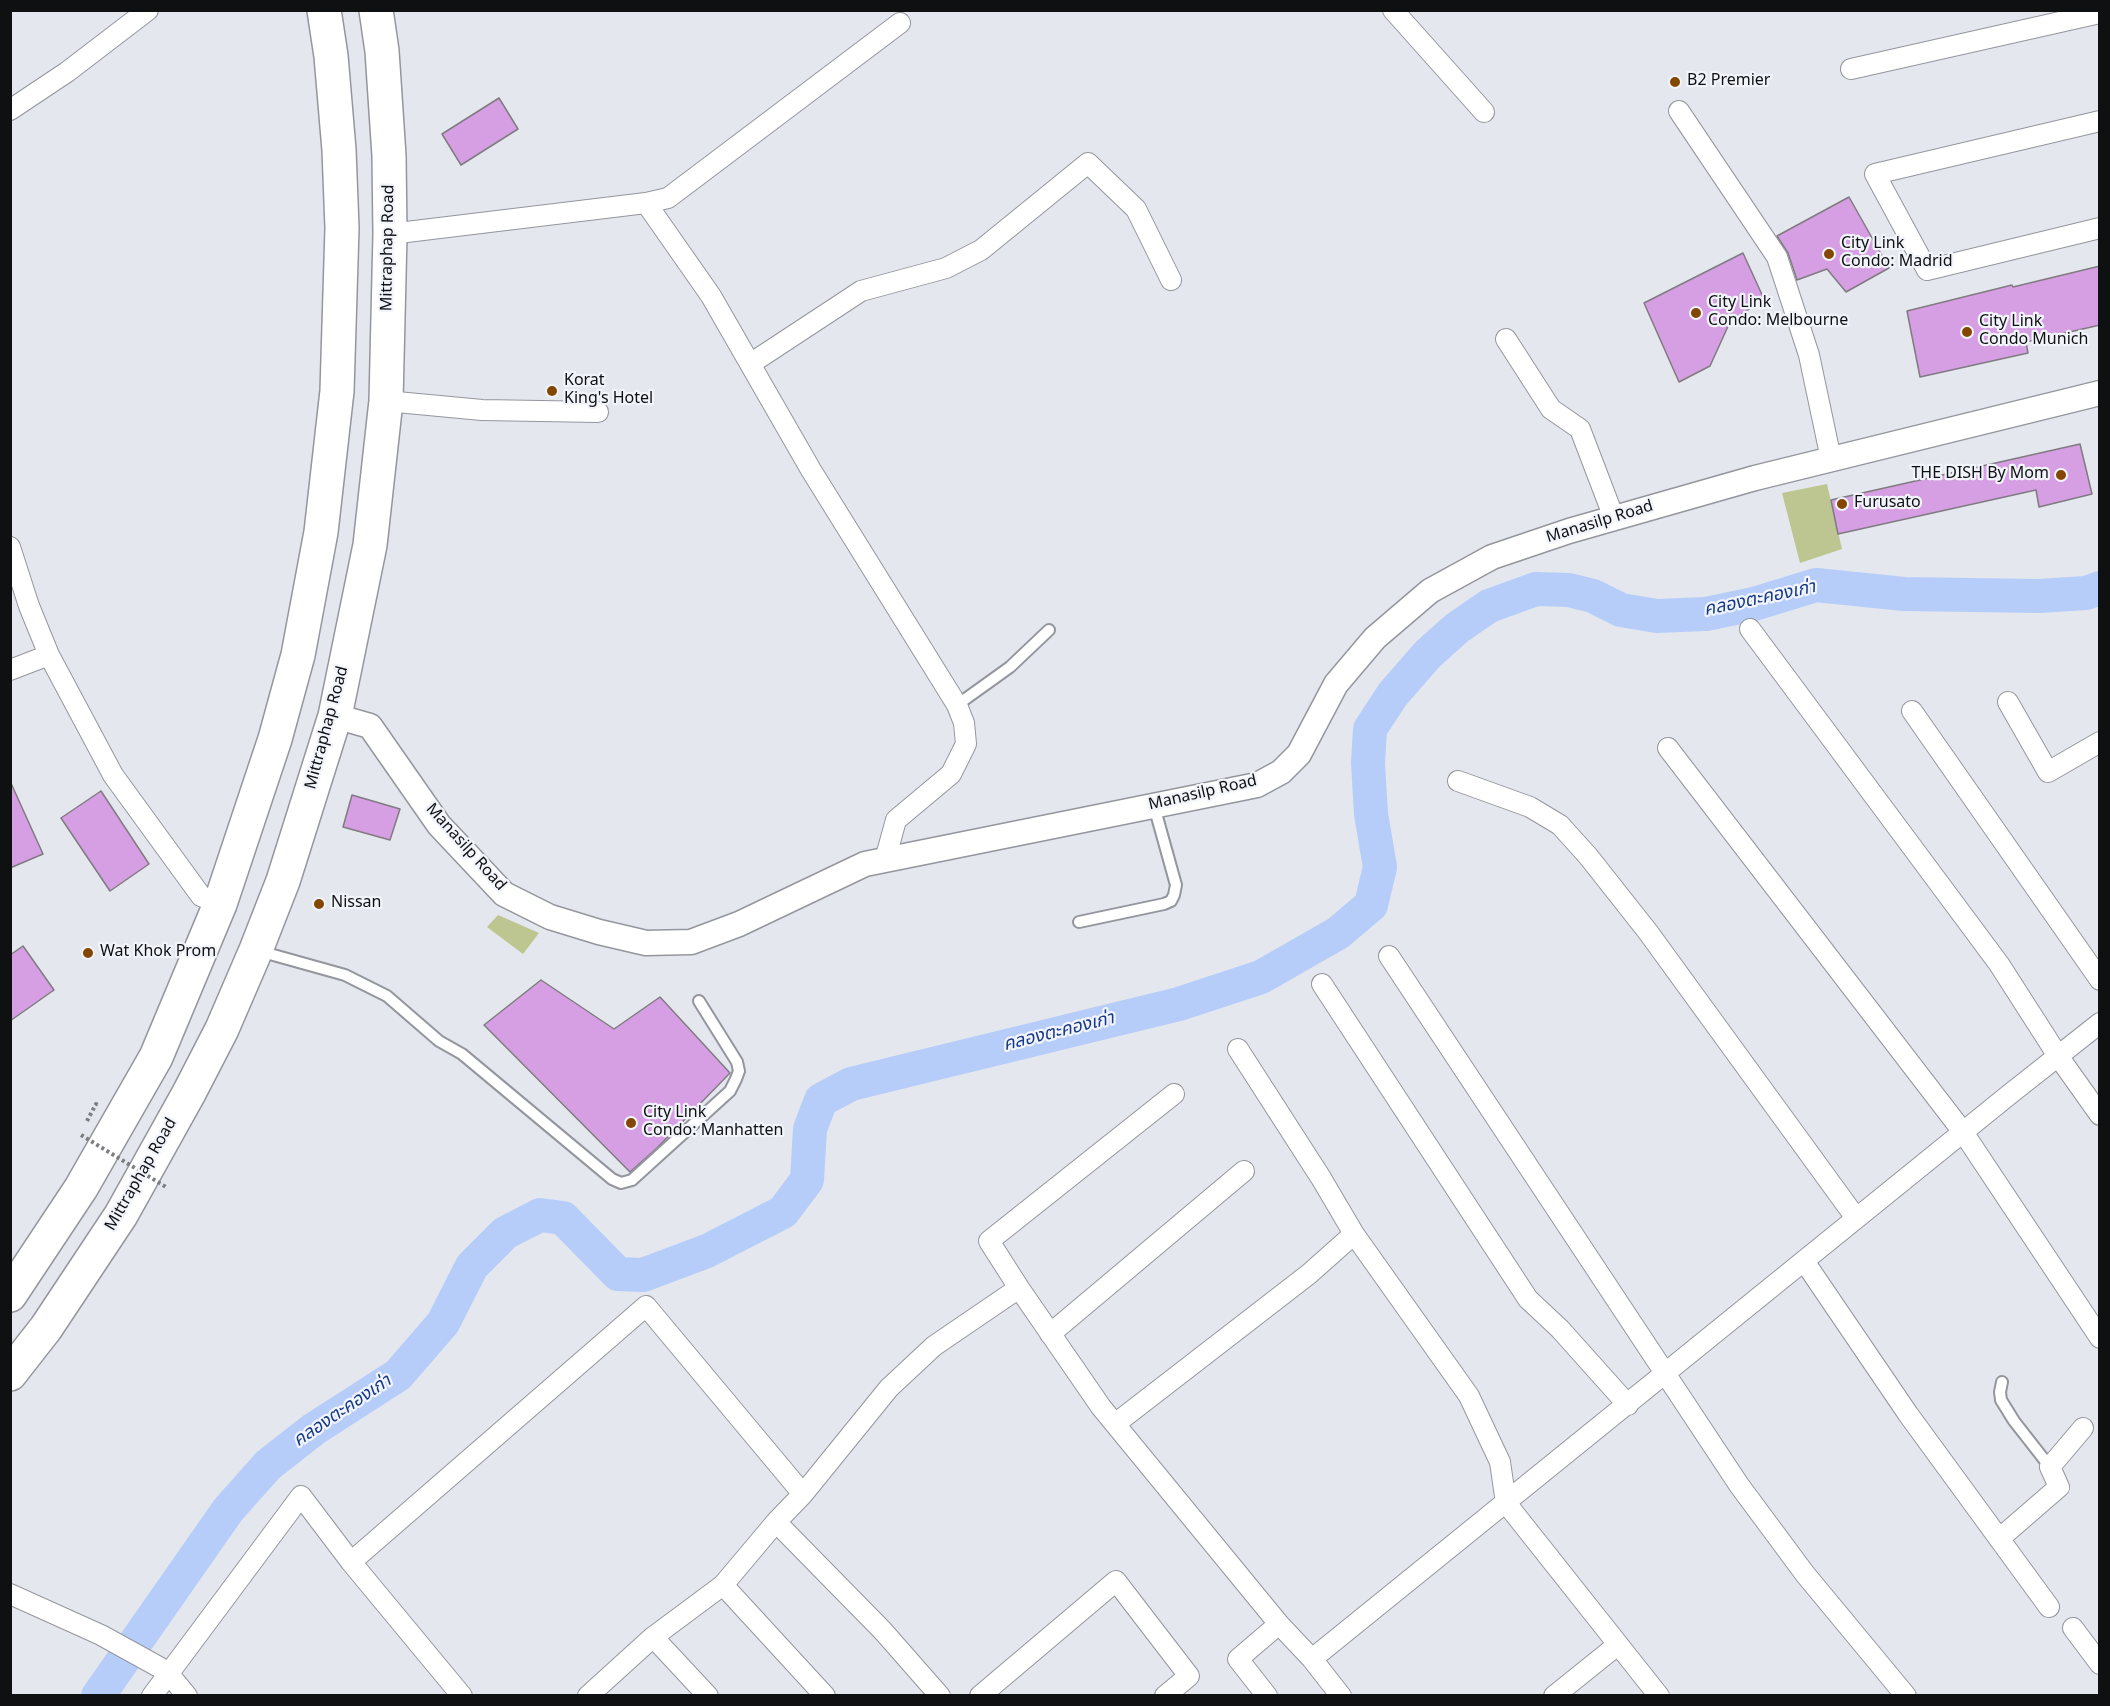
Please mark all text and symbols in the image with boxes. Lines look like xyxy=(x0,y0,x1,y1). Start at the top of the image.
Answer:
place label: B2 Premier xyxy=(1687,72,1770,92)
marker: B2 Premier xyxy=(1668,75,1682,89)
street label: Mittraphap Road xyxy=(378,185,400,311)
place label: City Link Condo: Madrid xyxy=(1841,235,1953,273)
marker: City Link Condo: Madrid xyxy=(1822,247,1836,261)
place label: City Link Condo: Melbourne xyxy=(1708,294,1848,332)
marker: City Link Condo: Melbourne xyxy=(1689,306,1703,320)
place label: City Link Condo Munich xyxy=(1979,313,2088,351)
marker: City Link Condo Munich xyxy=(1960,325,1974,339)
place label: Korat King's Hotel xyxy=(564,372,653,410)
marker: Korat King's Hotel xyxy=(545,384,559,398)
place label: THE DISH By Mom xyxy=(1911,465,2049,485)
marker: THE DISH By Mom xyxy=(2054,468,2068,482)
place label: Furusato xyxy=(1854,494,1921,514)
marker: Furusato xyxy=(1835,497,1849,511)
street label: Manasilp Road xyxy=(1544,498,1656,548)
water label: คลองตะคองเก่า xyxy=(1702,578,1818,622)
street label: Mittraphap Road xyxy=(302,664,354,792)
street label: Manasilp Road xyxy=(1147,772,1259,816)
street label: Manasilp Road xyxy=(421,800,509,896)
place label: Nissan xyxy=(331,894,381,914)
marker: Nissan xyxy=(312,897,326,911)
place label: Wat Khok Prom xyxy=(100,943,216,963)
marker: Wat Khok Prom xyxy=(81,946,95,960)
water label: คลองตะคองเก่า xyxy=(1001,1009,1117,1057)
place label: City Link Condo: Manhatten xyxy=(643,1104,783,1142)
street label: Mittraphap Road xyxy=(102,1115,182,1235)
marker: City Link Condo: Manhatten xyxy=(624,1116,638,1130)
water label: คลองตะคองเก่า xyxy=(290,1371,396,1453)

